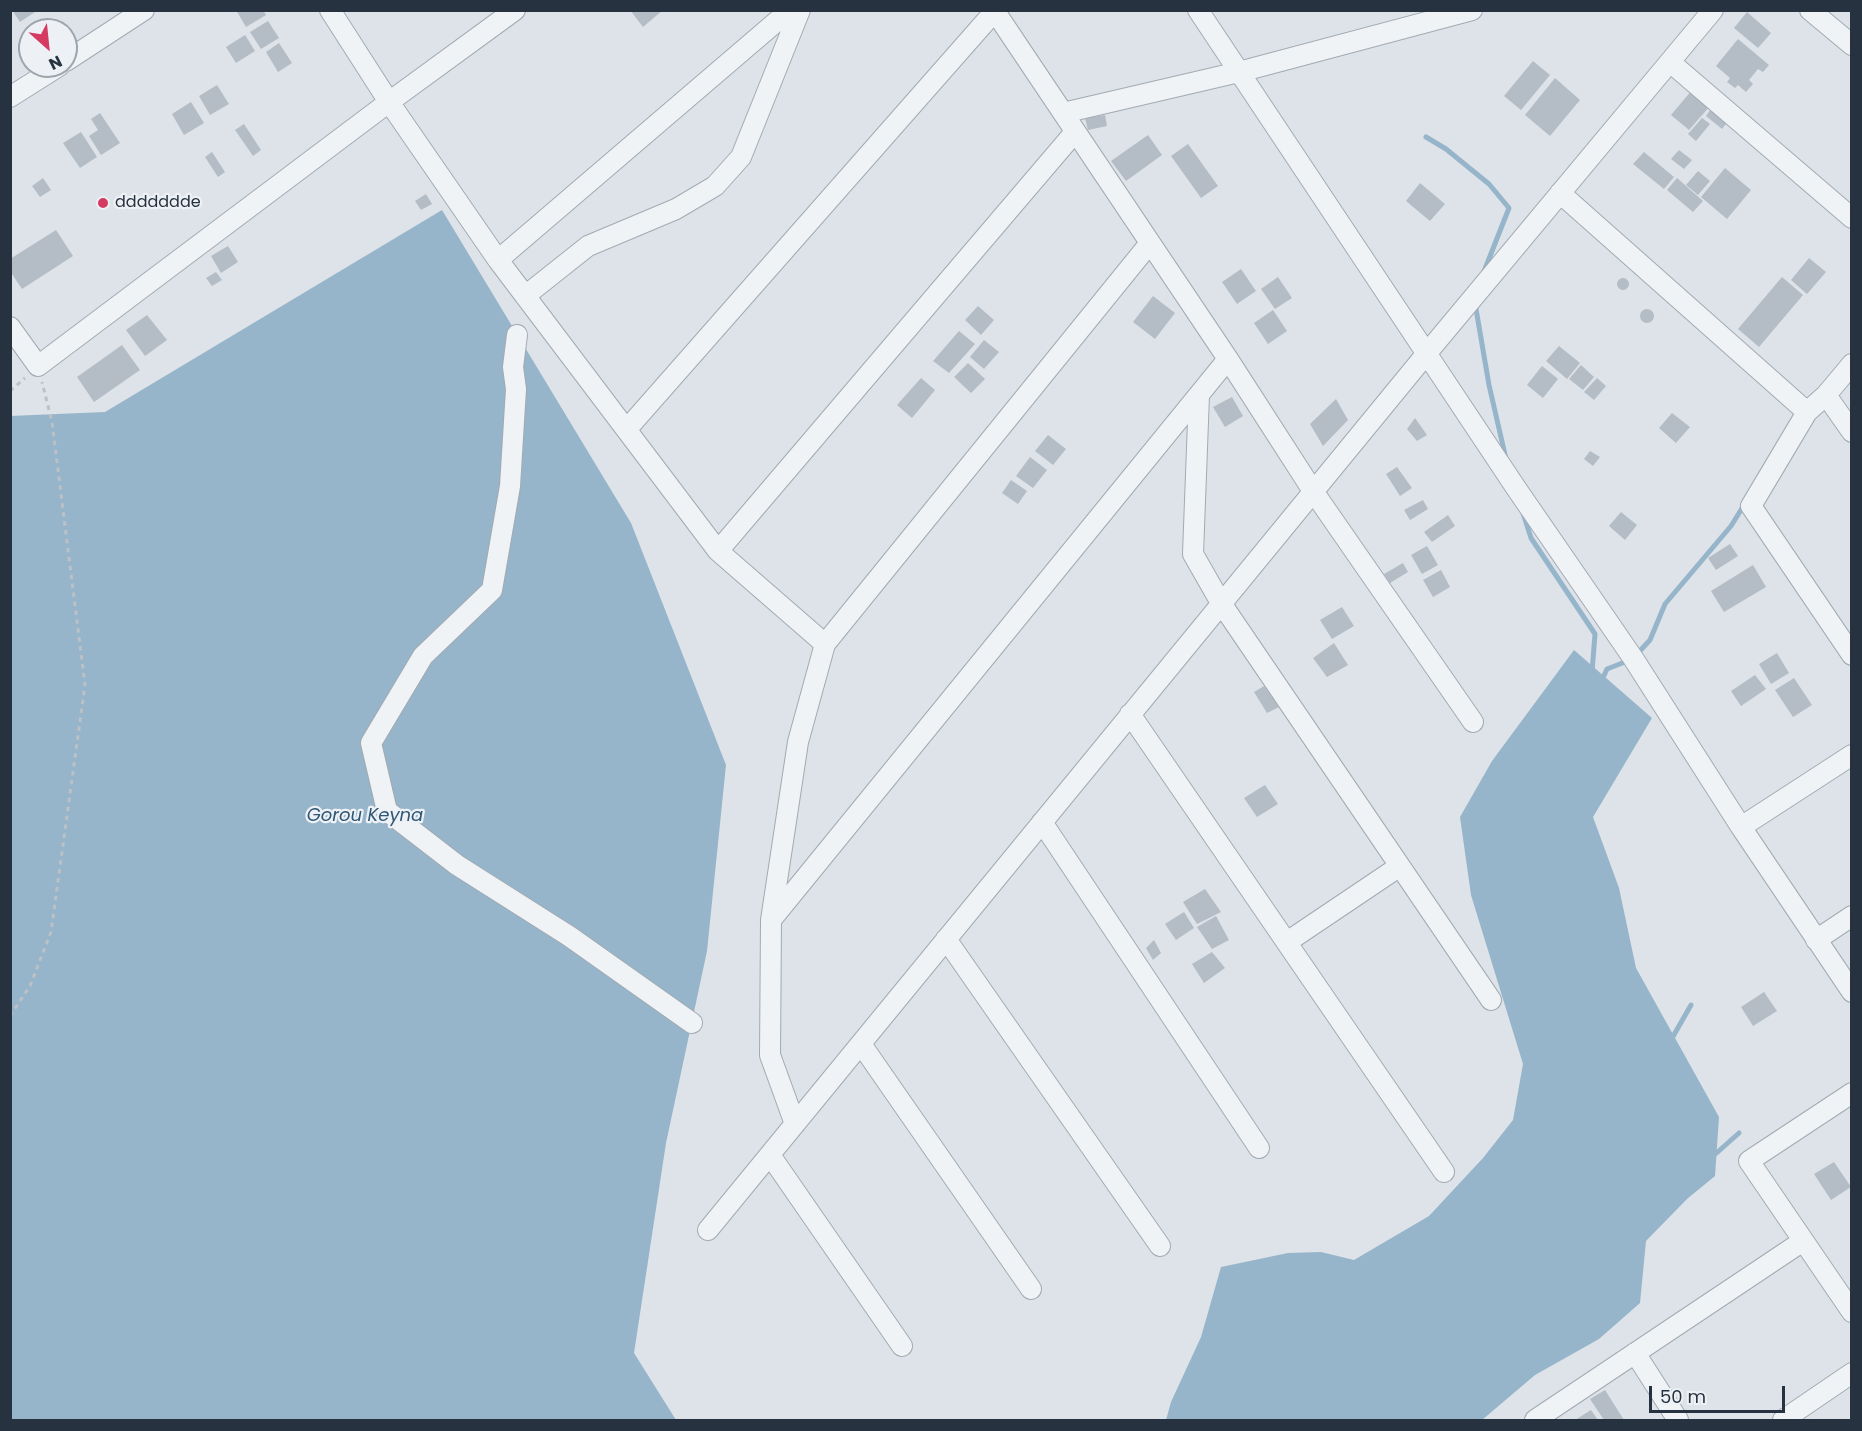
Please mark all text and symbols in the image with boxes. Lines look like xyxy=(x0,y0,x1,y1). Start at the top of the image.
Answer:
north arrow xyxy=(18,18,78,78)
text: N xyxy=(45,50,66,76)
place label: ddddddde xyxy=(115,193,201,213)
marker: ddddddde xyxy=(96,196,110,210)
water label: Gorou Keyna xyxy=(307,805,423,827)
scale bar xyxy=(1652,1374,1788,1412)
text: 50 m xyxy=(1660,1384,1706,1409)

